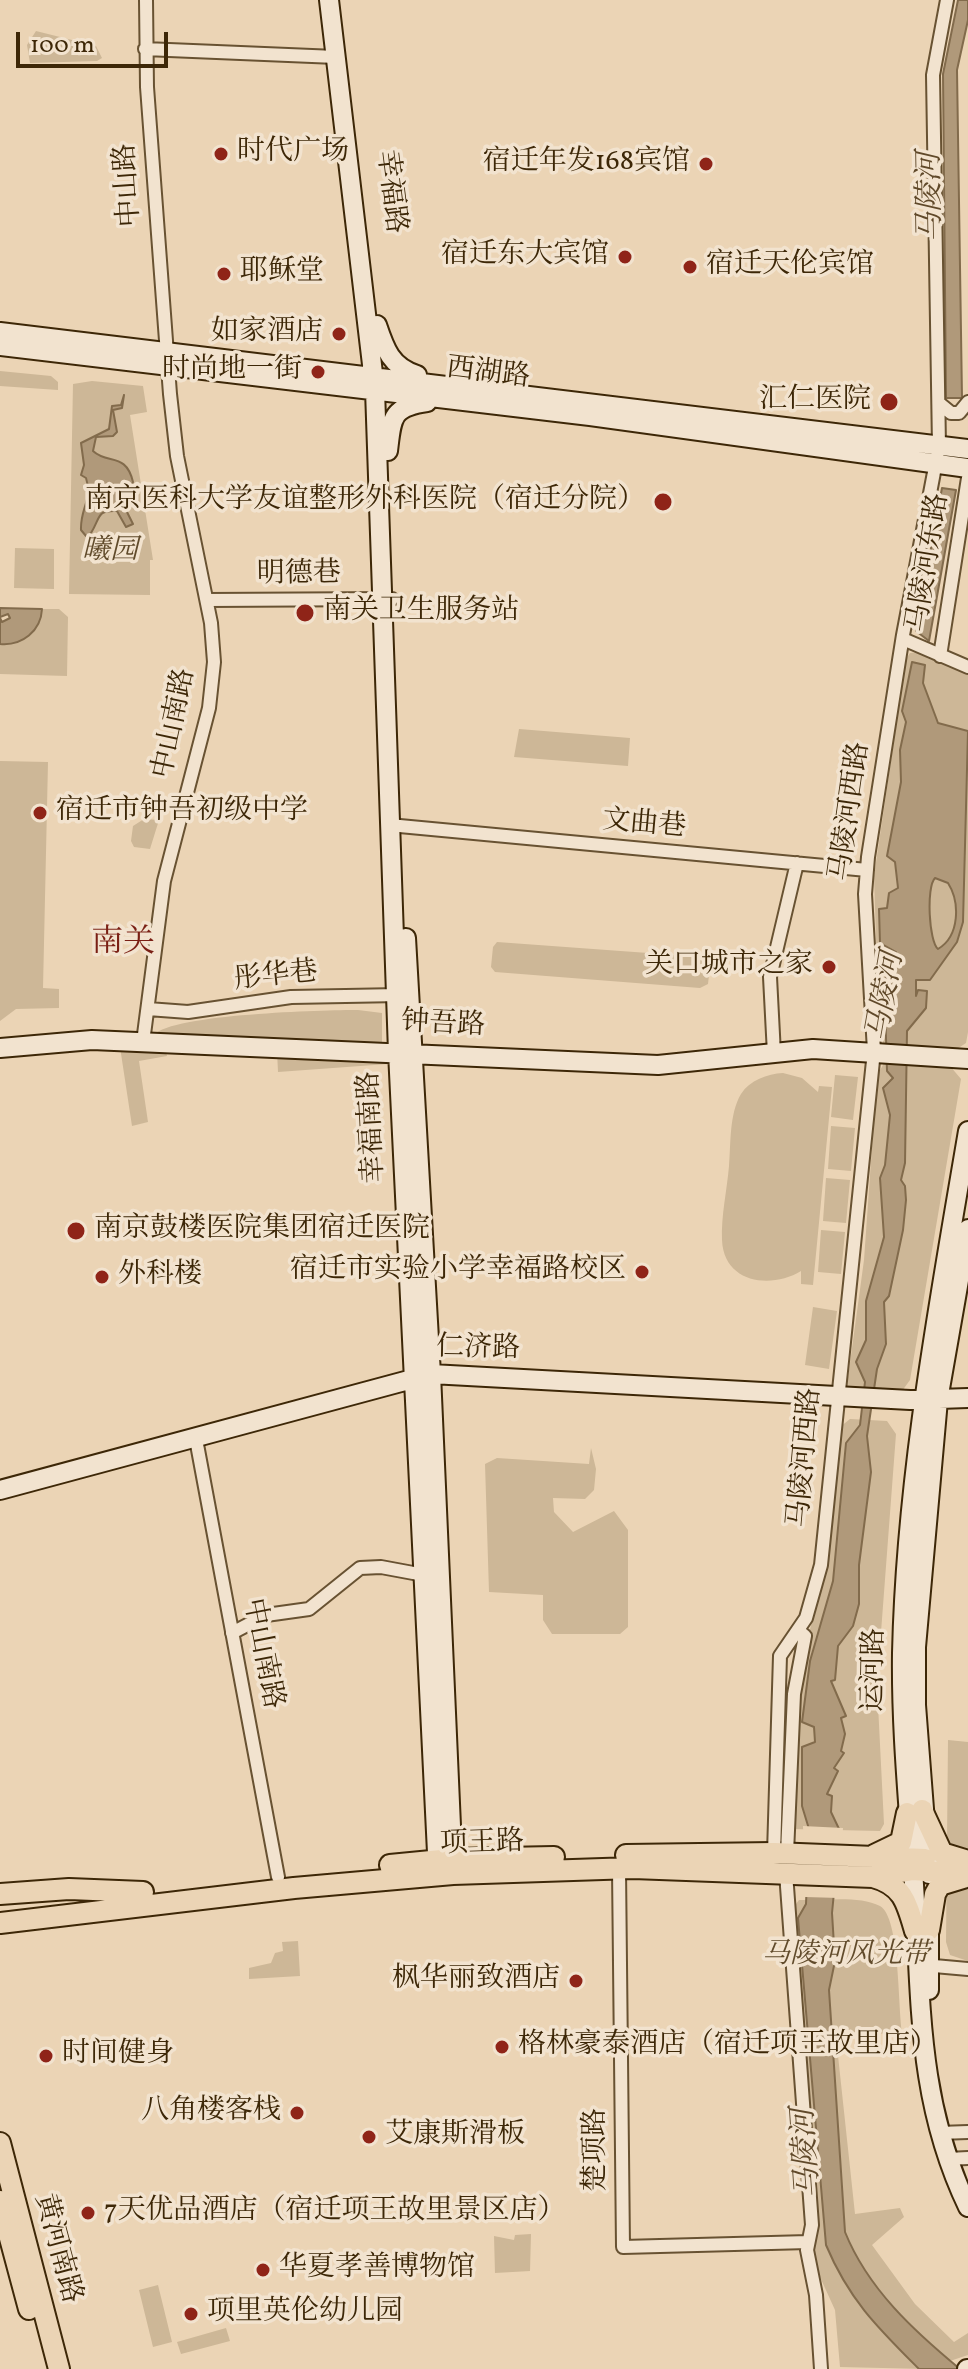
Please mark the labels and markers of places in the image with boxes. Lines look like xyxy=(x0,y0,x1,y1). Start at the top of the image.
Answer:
place label: 时代广场 xyxy=(237,137,349,171)
marker: 时代广场 xyxy=(212,145,230,163)
place label: 宿迁年发168宾馆 xyxy=(483,147,690,181)
marker: 宿迁年发168宾馆 xyxy=(697,155,715,173)
place label: 宿迁东大宾馆 xyxy=(441,240,609,274)
marker: 宿迁东大宾馆 xyxy=(616,248,634,266)
place label: 宿迁天伦宾馆 xyxy=(706,250,874,284)
place label: 耶稣堂 xyxy=(240,257,324,291)
marker: 宿迁天伦宾馆 xyxy=(681,258,699,276)
marker: 耶稣堂 xyxy=(215,265,233,283)
place label: 如家酒店 xyxy=(211,317,323,351)
marker: 如家酒店 xyxy=(330,325,348,343)
place label: 时尚地一街 xyxy=(162,355,302,389)
marker: 时尚地一街 xyxy=(309,363,327,381)
place label: 汇仁医院 xyxy=(759,385,871,419)
marker: 汇仁医院 xyxy=(878,391,900,413)
place label: 南京医科大学友谊整形外科医院（宿迁分院） xyxy=(85,485,645,519)
marker: 南京医科大学友谊整形外科医院（宿迁分院） xyxy=(652,491,674,513)
place label: 南关卫生服务站 xyxy=(323,596,519,630)
marker: 南关卫生服务站 xyxy=(294,602,316,624)
place label: 宿迁市钟吾初级中学 xyxy=(56,796,308,830)
marker: 宿迁市钟吾初级中学 xyxy=(31,804,49,822)
place label: 关口城市之家 xyxy=(645,950,813,984)
marker: 关口城市之家 xyxy=(820,958,838,976)
place label: 南京鼓楼医院集团宿迁医院 xyxy=(94,1214,430,1248)
marker: 南京鼓楼医院集团宿迁医院 xyxy=(65,1220,87,1242)
place label: 宿迁市实验小学幸福路校区 xyxy=(290,1255,626,1289)
place label: 外科楼 xyxy=(118,1260,202,1294)
marker: 宿迁市实验小学幸福路校区 xyxy=(633,1263,651,1281)
marker: 外科楼 xyxy=(93,1268,111,1286)
place label: 枫华丽致酒店 xyxy=(392,1964,560,1998)
marker: 枫华丽致酒店 xyxy=(567,1972,585,1990)
place label: 格林豪泰酒店（宿迁项王故里店） xyxy=(518,2030,938,2064)
marker: 格林豪泰酒店（宿迁项王故里店） xyxy=(493,2038,511,2056)
place label: 时间健身 xyxy=(62,2039,174,2073)
marker: 时间健身 xyxy=(37,2047,55,2065)
place label: 八角楼客栈 xyxy=(141,2096,281,2130)
marker: 八角楼客栈 xyxy=(288,2104,306,2122)
place label: 艾康斯滑板 xyxy=(385,2120,525,2154)
marker: 艾康斯滑板 xyxy=(360,2128,378,2146)
place label: 7天优品酒店（宿迁项王故里景区店） xyxy=(104,2196,566,2230)
marker: 7天优品酒店（宿迁项王故里景区店） xyxy=(79,2204,97,2222)
place label: 华夏孝善博物馆 xyxy=(279,2253,475,2287)
marker: 华夏孝善博物馆 xyxy=(254,2261,272,2279)
place label: 项里英伦幼儿园 xyxy=(207,2297,403,2331)
marker: 项里英伦幼儿园 xyxy=(182,2305,200,2323)

